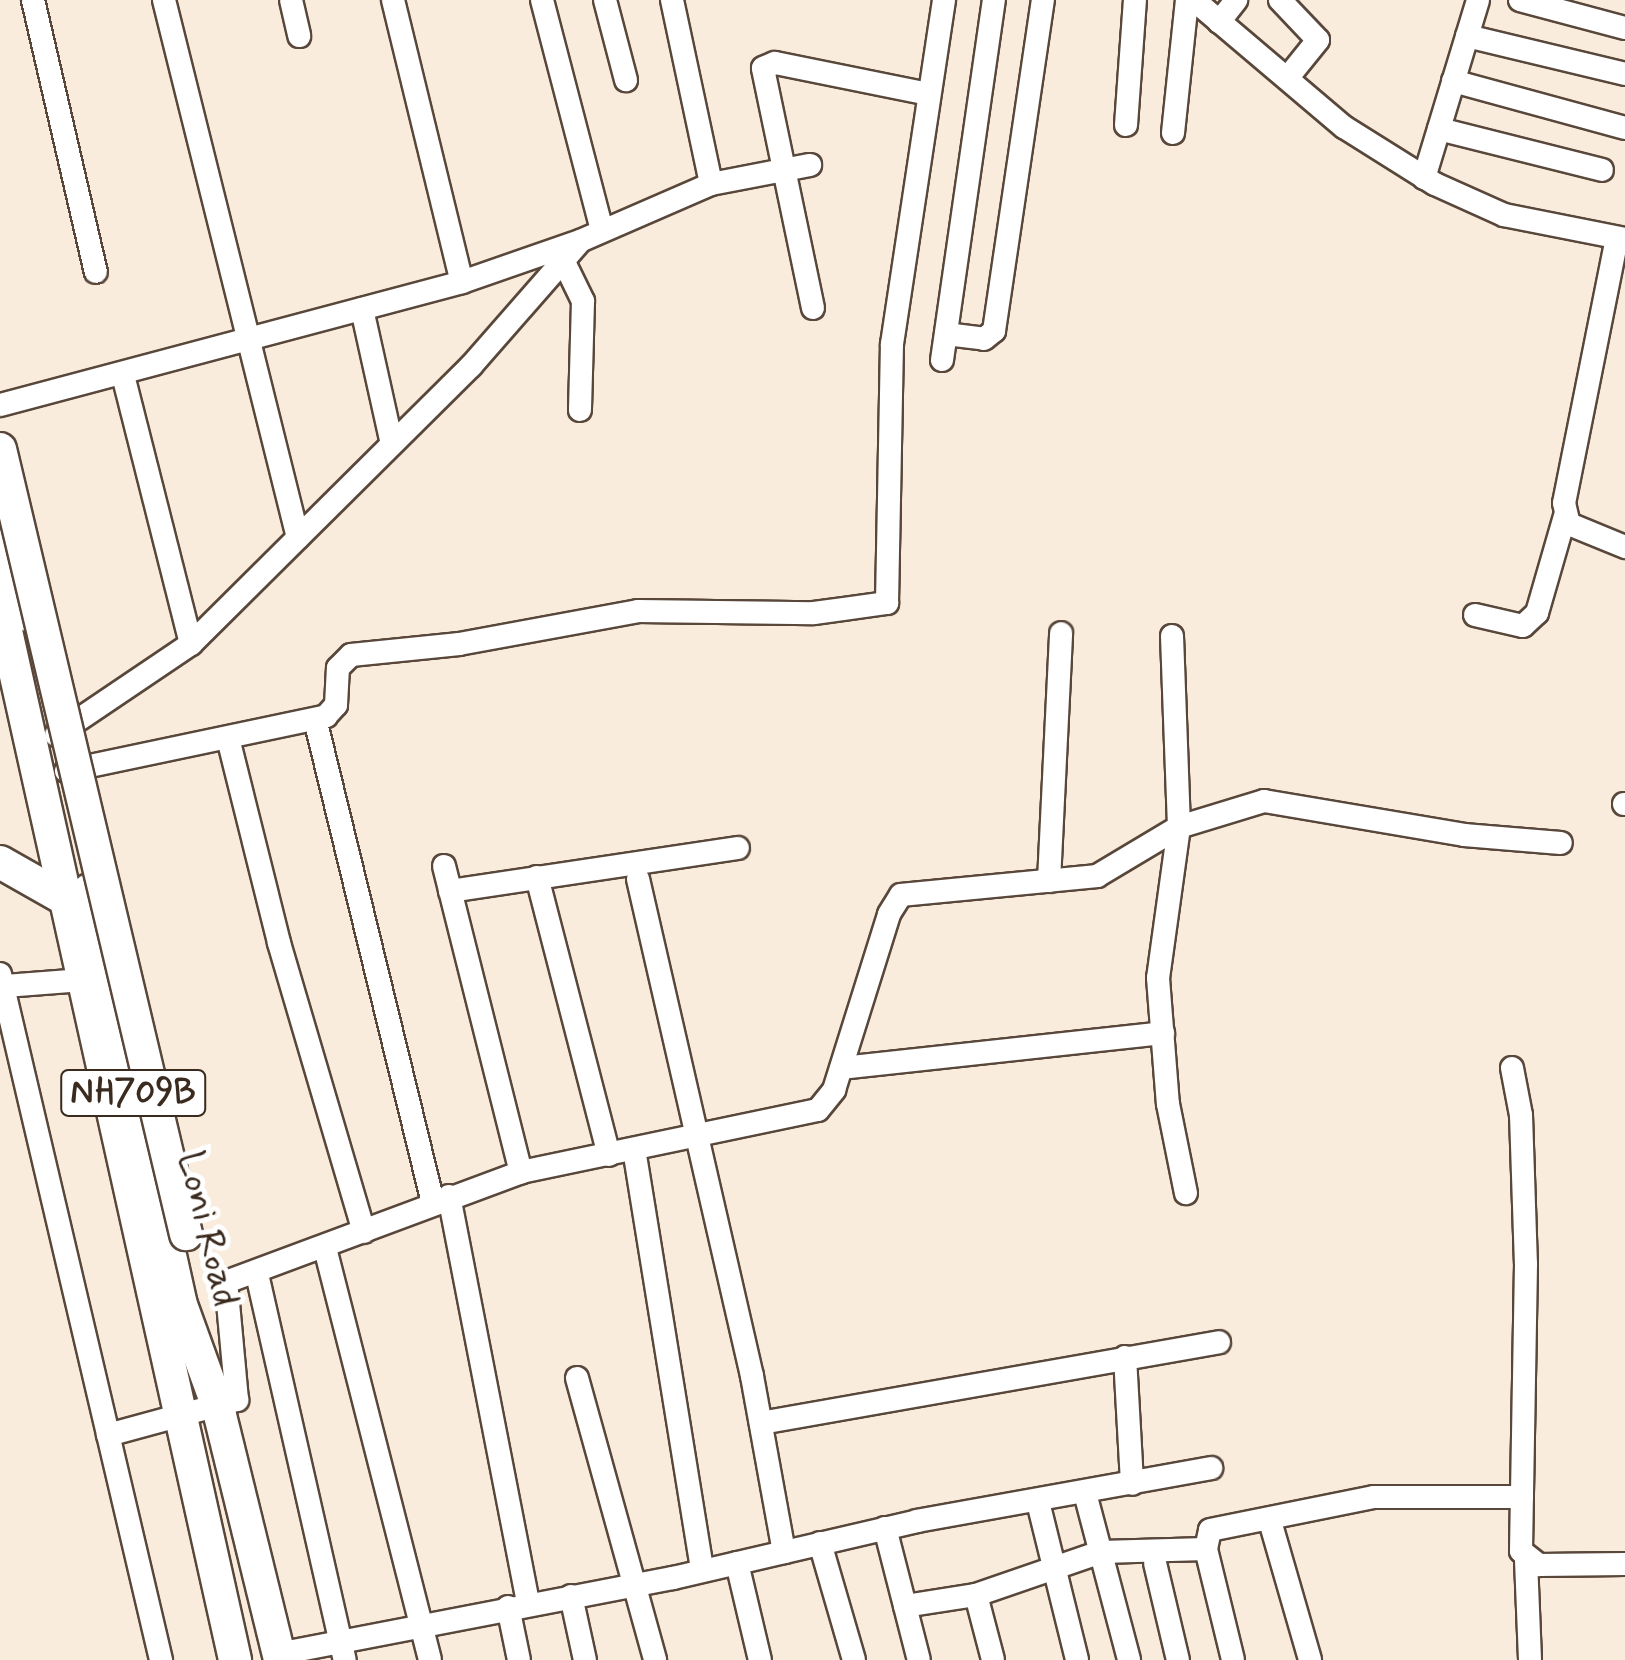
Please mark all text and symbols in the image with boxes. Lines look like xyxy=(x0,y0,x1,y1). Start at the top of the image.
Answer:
road number: NH709B xyxy=(58,1063,208,1123)
street label: Loni Road xyxy=(166,1148,248,1310)

